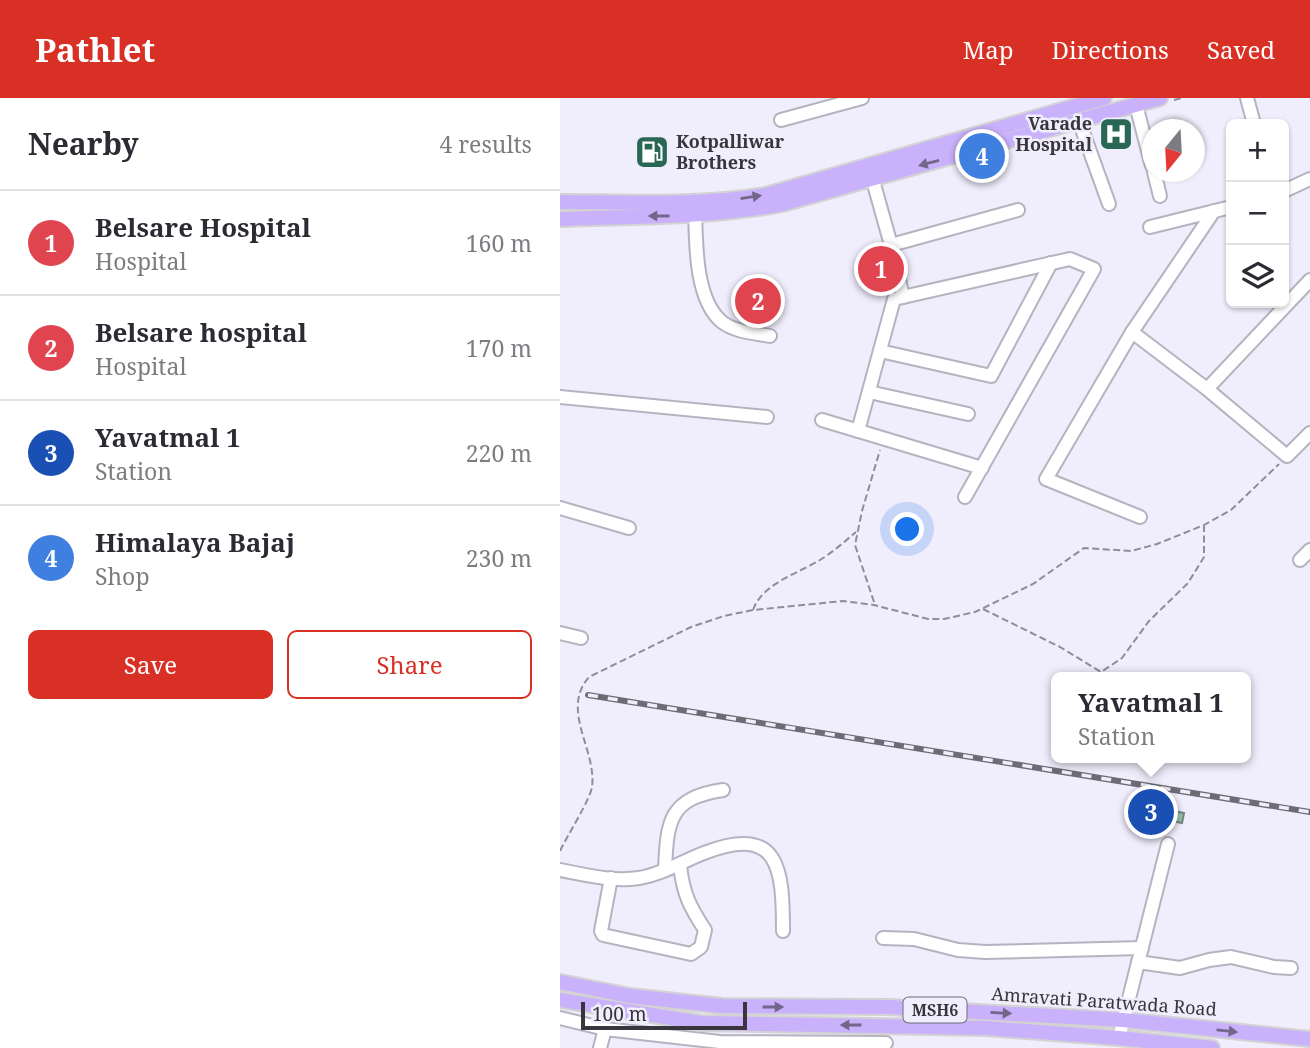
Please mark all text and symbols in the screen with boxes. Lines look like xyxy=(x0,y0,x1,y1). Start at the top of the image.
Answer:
text: Pathlet xyxy=(35,27,155,72)
text: Map xyxy=(963,33,1014,66)
text: Directions xyxy=(1052,33,1169,66)
text: Saved xyxy=(1207,33,1275,66)
place label: Varade Hospital xyxy=(1015,111,1093,156)
hospital icon: Varade Hospital xyxy=(1097,115,1135,153)
north arrow xyxy=(1142,119,1205,182)
map controls xyxy=(1226,119,1289,308)
button: + xyxy=(1226,119,1289,182)
text: Nearby xyxy=(28,123,139,164)
text: 4 results xyxy=(439,128,532,160)
place label: Kotpalliwar Brothers xyxy=(676,129,785,174)
pin: 4 xyxy=(959,130,1005,182)
fuel station icon: Kotpalliwar Brothers xyxy=(633,133,671,171)
one-way arrow xyxy=(918,159,939,169)
button: − xyxy=(1226,182,1289,245)
one-way arrow xyxy=(740,191,762,202)
text: Belsare Hospital xyxy=(95,209,311,245)
one-way arrow xyxy=(648,210,670,222)
text: 1 xyxy=(45,227,58,259)
text: 160 m xyxy=(466,227,532,259)
pin: 1 xyxy=(858,243,904,295)
text: Hospital xyxy=(95,245,187,277)
button: layers xyxy=(1226,245,1289,308)
pin: 2 xyxy=(735,275,781,327)
text: Belsare hospital xyxy=(95,314,307,350)
text: 2 xyxy=(45,332,58,364)
text: 170 m xyxy=(466,332,532,364)
text: Hospital xyxy=(95,350,187,382)
text: Yavatmal 1 xyxy=(95,419,241,455)
text: 3 xyxy=(45,437,58,469)
text: 220 m xyxy=(466,437,532,469)
text: Station xyxy=(95,455,172,487)
your location xyxy=(890,512,924,546)
text: Himalaya Bajaj xyxy=(95,524,295,560)
text: 4 xyxy=(45,542,58,574)
text: 230 m xyxy=(466,542,532,574)
text: Shop xyxy=(95,560,150,592)
button: Save xyxy=(28,630,273,699)
button: Share xyxy=(287,630,532,699)
popup xyxy=(1051,672,1251,763)
text: Yavatmal 1 xyxy=(1078,684,1224,720)
text: Station xyxy=(1078,720,1155,752)
pin: 3 xyxy=(1128,786,1174,838)
street label: Amravati Paratwada Road xyxy=(991,981,1218,1021)
road number: MSH6 xyxy=(904,998,966,1022)
scale bar xyxy=(581,999,747,1031)
text: 100 m xyxy=(592,1001,647,1027)
one-way arrow xyxy=(763,1001,785,1013)
one-way arrow xyxy=(990,1008,1012,1019)
one-way arrow xyxy=(839,1019,861,1031)
one-way arrow xyxy=(1217,1025,1239,1036)

